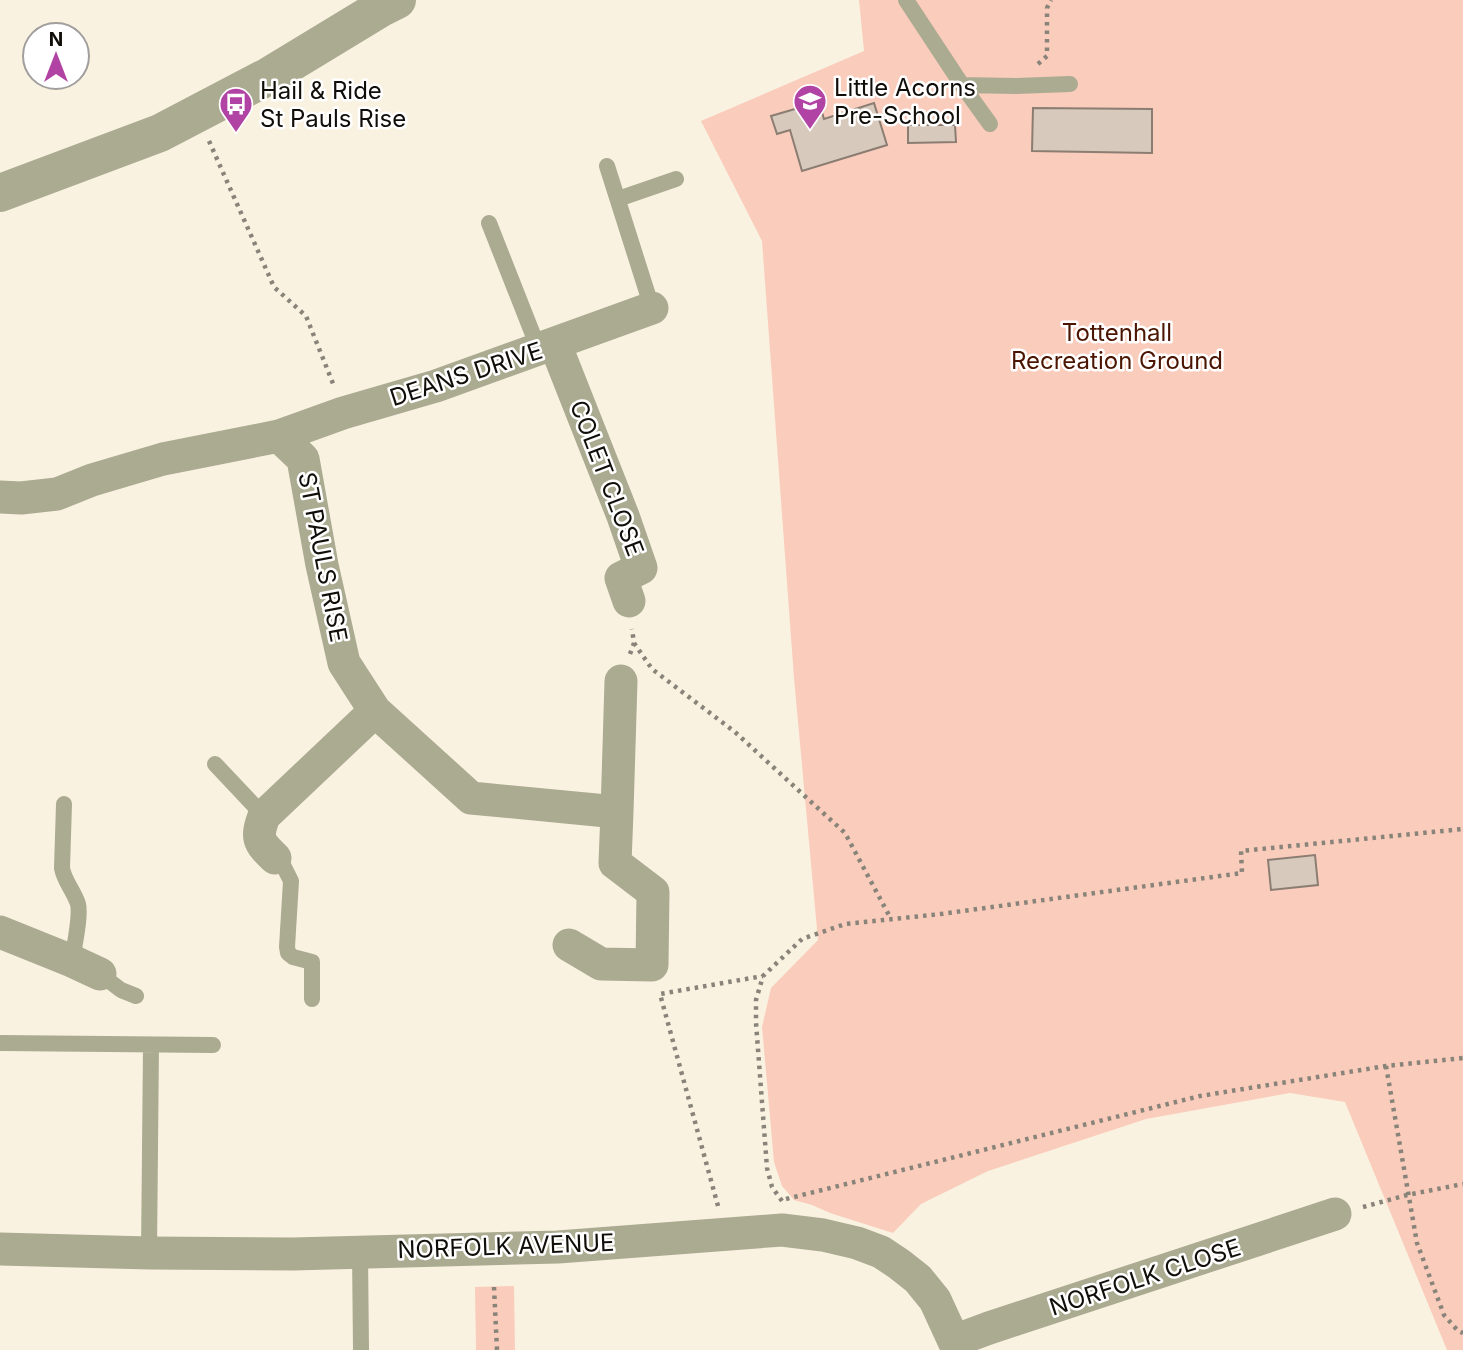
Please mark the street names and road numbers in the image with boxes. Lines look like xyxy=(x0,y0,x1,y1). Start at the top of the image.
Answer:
street label: DEANS DRIVE xyxy=(386,336,546,412)
street label: COLET CLOSE xyxy=(564,396,650,560)
street label: ST PAULS RISE xyxy=(292,470,354,644)
street label: NORFOLK AVENUE xyxy=(397,1228,615,1264)
street label: NORFOLK CLOSE xyxy=(1046,1232,1244,1322)

